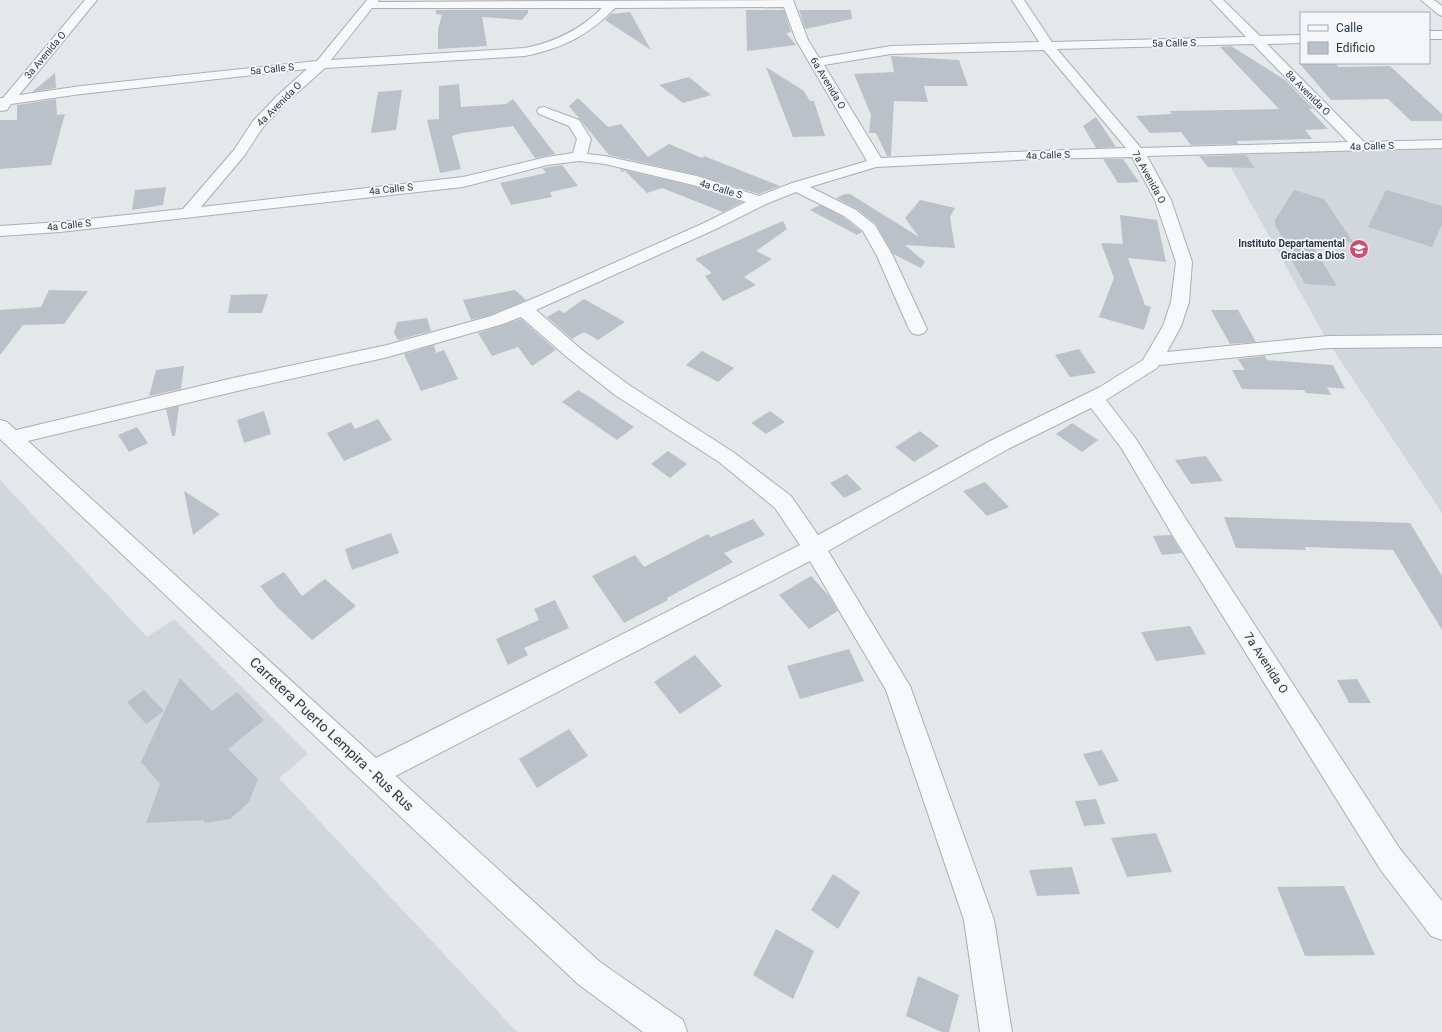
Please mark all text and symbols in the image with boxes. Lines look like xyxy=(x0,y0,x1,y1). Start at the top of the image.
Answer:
legend xyxy=(1300,12,1430,64)
text: Calle xyxy=(1336,21,1363,35)
street label: 3a Avenida O xyxy=(22,29,68,81)
street label: 5a Calle S xyxy=(1152,37,1196,49)
text: Edificio xyxy=(1336,41,1375,55)
street label: 6a Avenida O xyxy=(808,55,848,111)
street label: 5a Calle S xyxy=(250,61,295,77)
street label: 8a Avenida O xyxy=(1283,68,1333,118)
street label: 4a Avenida O xyxy=(254,79,304,129)
street label: 4a Calle S xyxy=(1350,140,1394,152)
street label: 4a Calle S xyxy=(1026,149,1070,161)
street label: 7a Avenida O xyxy=(1130,149,1168,205)
street label: 4a Calle S xyxy=(698,177,744,201)
street label: 4a Calle S xyxy=(369,181,414,197)
street label: 4a Calle S xyxy=(47,217,92,233)
place label: Instituto Departamental Gracias a Dios xyxy=(1238,238,1345,261)
school or university icon: Instituto Departamental Gracias a Dios xyxy=(1348,238,1370,260)
street label: 7a Avenida O xyxy=(1241,630,1291,696)
street label: Carretera Puerto Lempira - Rus Rus xyxy=(247,654,417,814)

